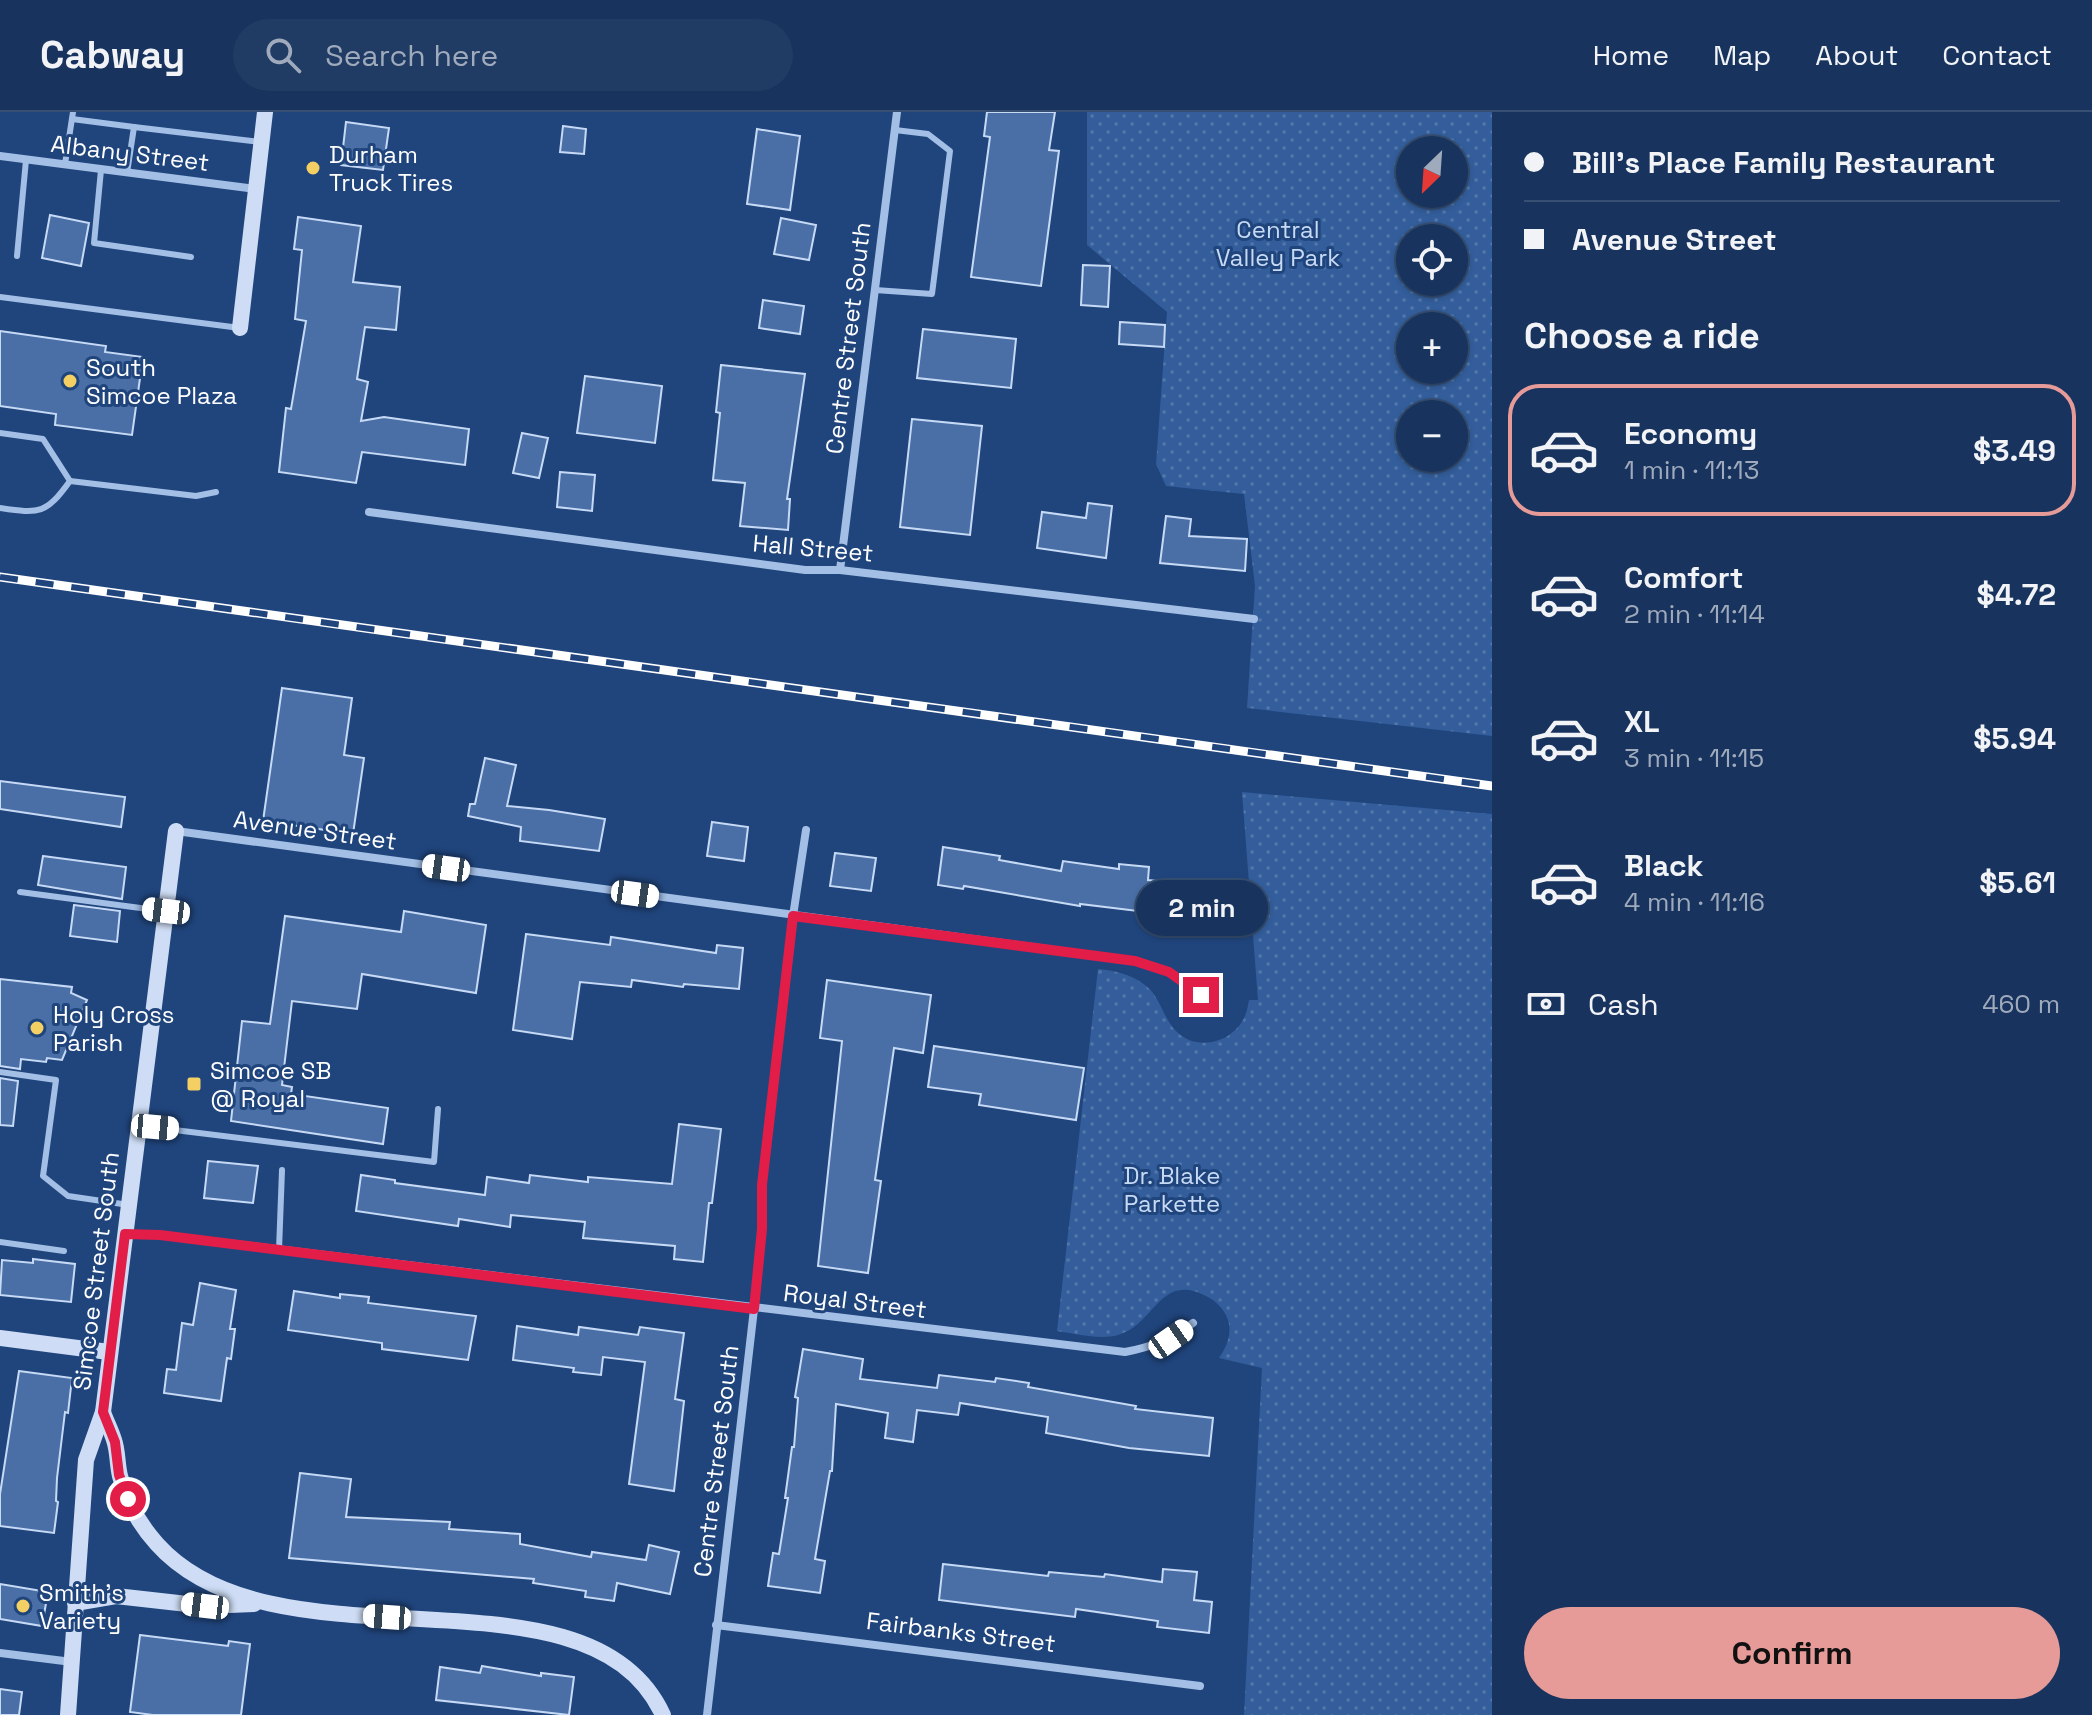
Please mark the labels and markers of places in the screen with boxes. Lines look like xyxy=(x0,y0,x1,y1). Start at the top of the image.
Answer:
place label: Durham Truck Tires xyxy=(329,139,453,198)
marker: Durham Truck Tires xyxy=(304,159,322,177)
place label: South Simcoe Plaza xyxy=(86,352,237,411)
marker: South Simcoe Plaza xyxy=(61,372,79,390)
place label: Holy Cross Parish xyxy=(53,999,174,1058)
marker: Holy Cross Parish xyxy=(28,1019,46,1037)
place label: Simcoe SB @ Royal xyxy=(210,1055,331,1114)
marker: Simcoe SB @ Royal xyxy=(185,1075,203,1093)
place label: Smith's Variety xyxy=(39,1577,124,1636)
marker: Smith's Variety xyxy=(14,1597,32,1615)

